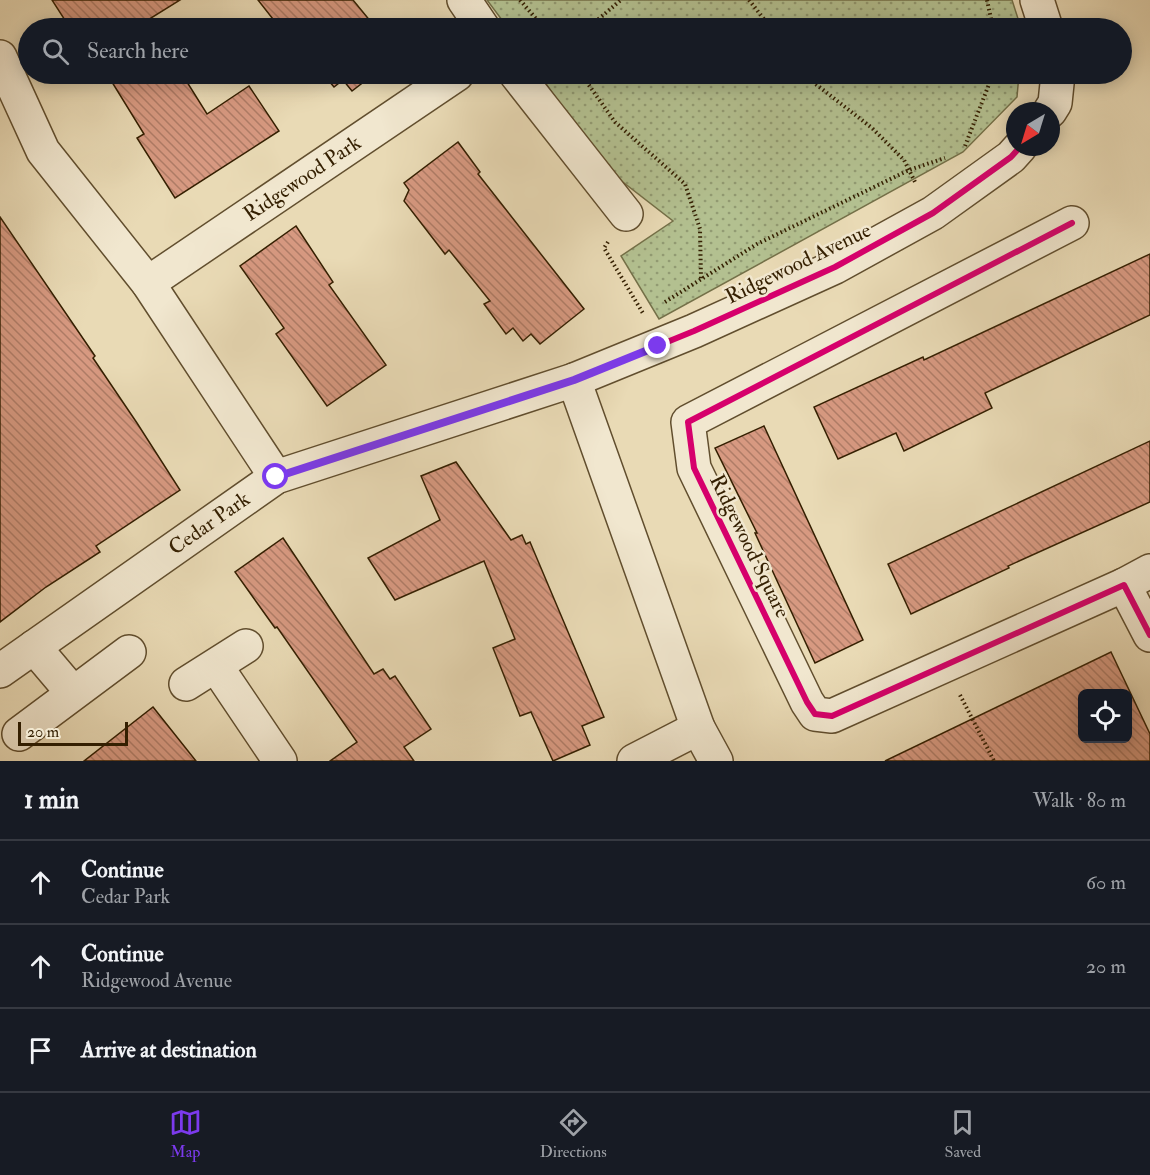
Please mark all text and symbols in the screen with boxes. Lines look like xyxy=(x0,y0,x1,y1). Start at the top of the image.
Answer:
search box xyxy=(18,18,1132,84)
icon: search xyxy=(39,35,72,68)
text: Search here xyxy=(87,37,189,65)
north arrow xyxy=(1006,102,1060,156)
street label: Ridgewood Park xyxy=(238,129,366,228)
street label: Ridgewood Avenue xyxy=(721,216,876,310)
route end xyxy=(644,332,670,358)
route start xyxy=(262,463,288,489)
street label: Ridgewood Square xyxy=(703,470,796,623)
street label: Cedar Park xyxy=(163,486,255,561)
map controls xyxy=(1078,689,1132,743)
button: locate xyxy=(1078,689,1132,743)
scale bar xyxy=(18,719,128,746)
text: 20 m xyxy=(27,722,59,742)
text: 1 min xyxy=(24,784,79,816)
text: Walk · 80 m xyxy=(1033,788,1126,813)
text: Continue xyxy=(81,856,164,884)
icon: ahead xyxy=(24,866,57,899)
text: 60 m xyxy=(1086,870,1126,895)
text: Cedar Park xyxy=(81,884,170,909)
text: Continue xyxy=(81,940,164,968)
icon: ahead xyxy=(24,950,57,983)
text: 20 m xyxy=(1086,954,1126,979)
text: Ridgewood Avenue xyxy=(81,968,232,993)
icon: arrive xyxy=(24,1034,57,1067)
text: Arrive at destination xyxy=(81,1036,257,1064)
tab: Map xyxy=(169,1106,202,1162)
tab: Directions xyxy=(540,1106,607,1162)
tab: Saved xyxy=(945,1106,981,1162)

